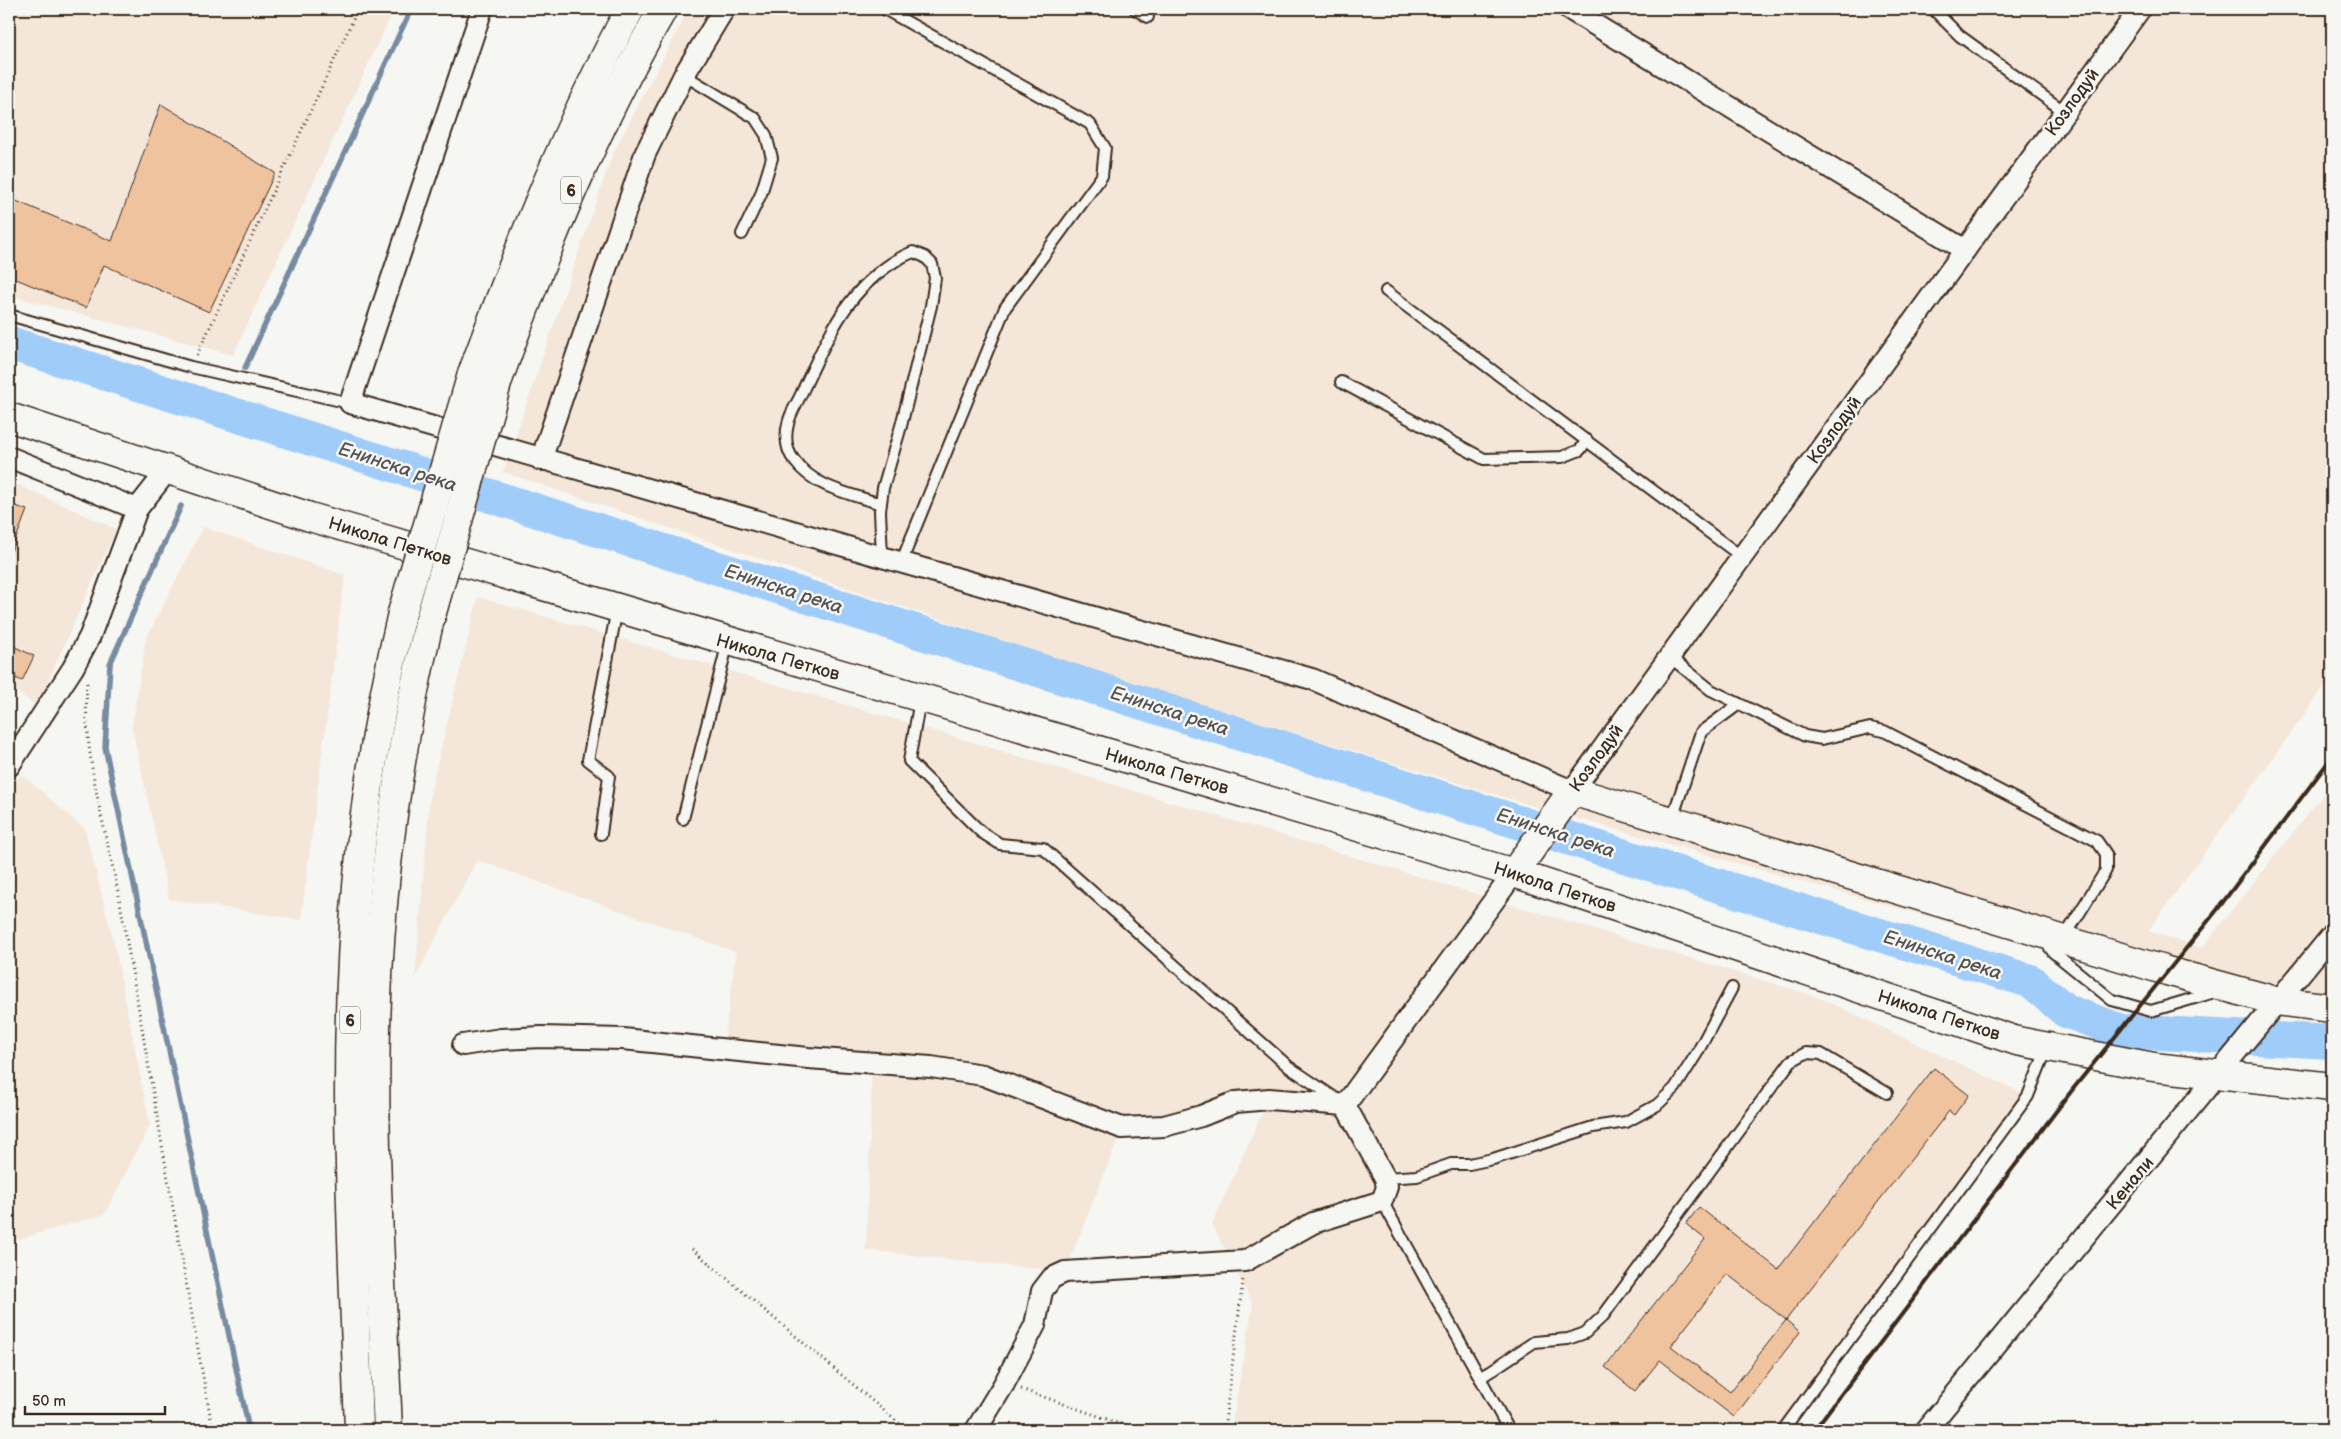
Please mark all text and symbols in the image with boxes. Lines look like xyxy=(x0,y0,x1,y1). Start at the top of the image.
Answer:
street label: Козлодуй xyxy=(2041,65,2104,140)
road number: 6 xyxy=(561,176,581,204)
street label: Козлодуй xyxy=(1803,393,1866,468)
water label: Енинска река xyxy=(336,437,460,497)
street label: Никола Петков xyxy=(326,513,454,570)
water label: Енинска река xyxy=(722,559,846,619)
street label: Никола Петков xyxy=(714,630,843,685)
water label: Енинска река xyxy=(1108,681,1232,741)
street label: Козлодуй xyxy=(1565,721,1628,796)
street label: Никола Петков xyxy=(1103,744,1232,799)
water label: Енинска река xyxy=(1494,803,1618,863)
street label: Никола Петков xyxy=(1491,858,1619,917)
water label: Енинска река xyxy=(1881,925,2005,985)
street label: Никола Петков xyxy=(1875,986,2003,1045)
road number: 6 xyxy=(340,1006,360,1034)
street label: Кенали xyxy=(2102,1153,2159,1214)
scale bar xyxy=(25,1384,165,1416)
text: 50 m xyxy=(32,1392,66,1411)

